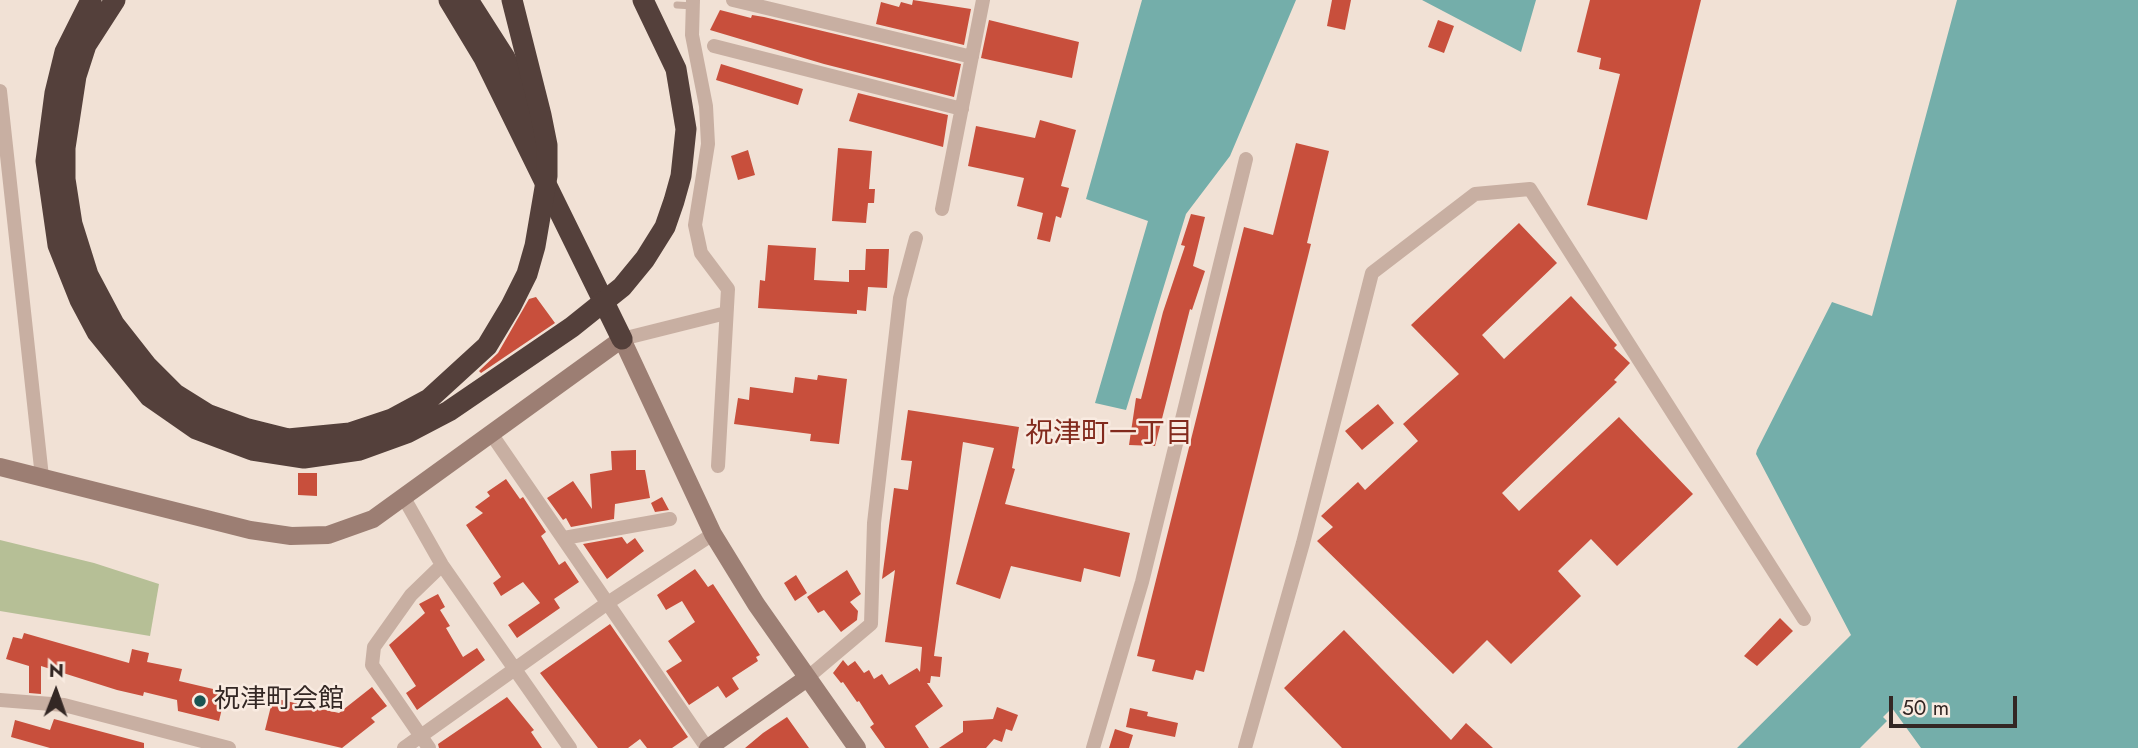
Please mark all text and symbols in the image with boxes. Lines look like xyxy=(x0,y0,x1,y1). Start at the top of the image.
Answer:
district label: 祝津町一丁目 xyxy=(1025,418,1193,452)
north arrow xyxy=(21,657,91,727)
text: N xyxy=(49,657,64,684)
scale bar xyxy=(1893,682,2021,726)
place label: 祝津町会館 xyxy=(214,685,344,717)
marker: 祝津町会館 xyxy=(192,693,208,709)
text: 50 m xyxy=(1902,693,1949,723)

